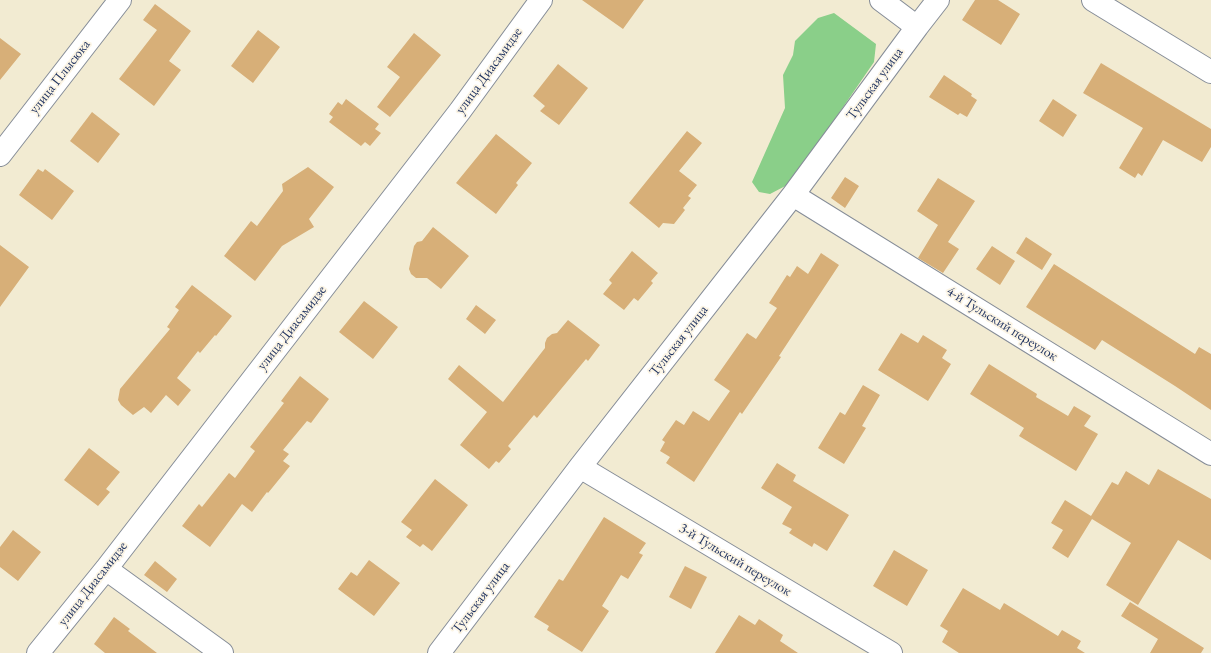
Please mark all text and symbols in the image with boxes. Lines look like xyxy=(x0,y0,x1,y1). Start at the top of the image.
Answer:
street label: улица Диасамидзе xyxy=(452,25,526,117)
street label: улица Плысюка xyxy=(26,37,94,117)
street label: Тульская улица xyxy=(843,44,907,124)
street label: улица Диасамидзе xyxy=(254,282,330,374)
street label: 4-й Тульский переулок xyxy=(943,283,1061,365)
street label: Тульская улица xyxy=(646,302,712,380)
street label: 3-й Тульский переулок xyxy=(676,520,794,600)
street label: улица Диасамидзе xyxy=(55,538,131,630)
street label: Тульская улица xyxy=(449,559,513,637)

